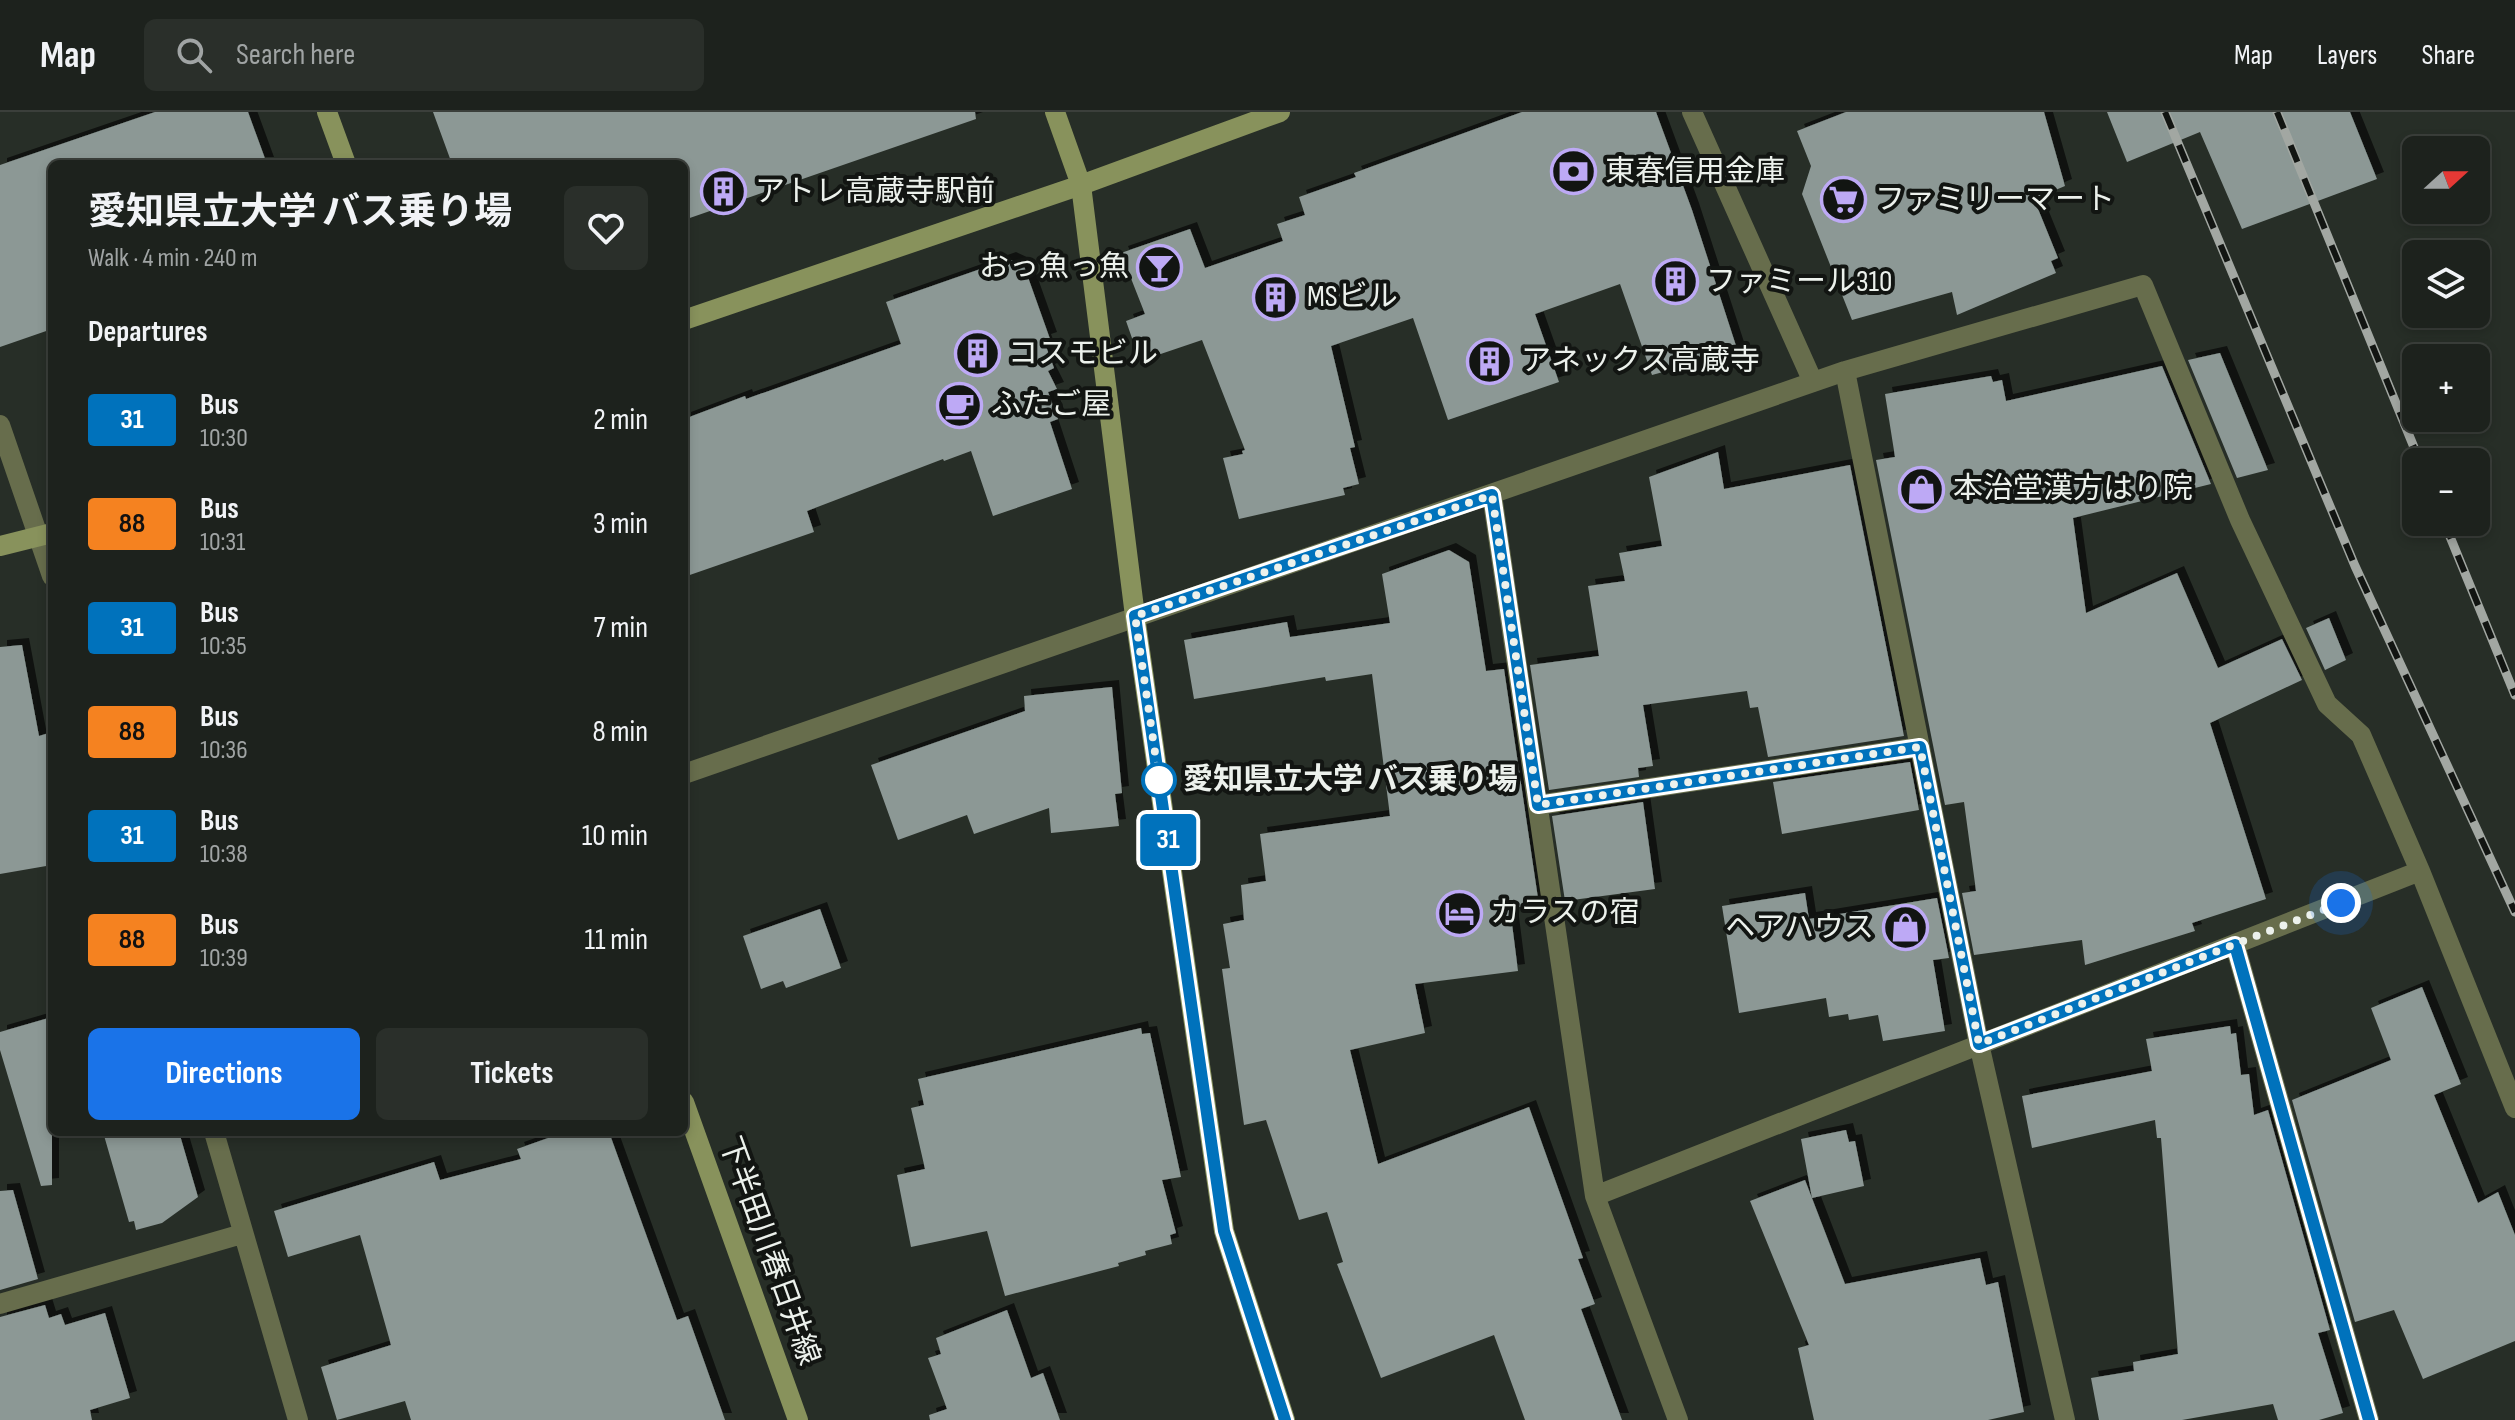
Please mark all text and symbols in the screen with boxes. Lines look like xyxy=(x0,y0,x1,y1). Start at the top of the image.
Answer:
search box xyxy=(144,19,704,91)
text: Map xyxy=(40,33,96,78)
icon: search xyxy=(172,33,216,77)
text: Search here xyxy=(236,37,355,73)
text: Map xyxy=(2234,39,2273,72)
text: Layers xyxy=(2317,39,2377,72)
text: Share xyxy=(2421,39,2475,72)
north arrow xyxy=(2402,136,2490,224)
map controls xyxy=(2402,136,2490,536)
bank icon: 東春信用金庫 xyxy=(1550,148,1598,196)
place label: 東春信用金庫 xyxy=(1605,154,1785,190)
building icon: アトレ高蔵寺駅前 xyxy=(700,168,748,216)
place label: アトレ高蔵寺駅前 xyxy=(755,174,995,210)
supermarket icon: ファミリーマート xyxy=(1820,176,1868,224)
place label: ファミリーマート xyxy=(1875,182,2115,218)
button: heart xyxy=(564,186,648,270)
text: 愛知県立大学 バス乗り場 xyxy=(88,190,512,235)
button: layers xyxy=(2402,240,2490,328)
text: Walk · 4 min · 240 m xyxy=(88,243,257,274)
bar icon: おっ魚っ魚 xyxy=(1136,243,1184,291)
place label: おっ魚っ魚 xyxy=(979,249,1129,285)
building icon: ファミール310 xyxy=(1651,258,1699,306)
place label: ファミール310 xyxy=(1706,264,1892,300)
building icon: MSビル xyxy=(1252,273,1300,321)
place label: MSビル xyxy=(1307,279,1398,315)
text: Departures xyxy=(88,314,208,350)
building icon: コスモビル xyxy=(953,330,1001,378)
place label: コスモビル xyxy=(1008,336,1158,372)
building icon: アネックス高蔵寺 xyxy=(1466,337,1514,385)
place label: アネックス高蔵寺 xyxy=(1521,343,1760,379)
button: + xyxy=(2402,344,2490,432)
cafe icon: ふたご屋 xyxy=(936,381,984,429)
text: Bus xyxy=(200,387,239,423)
place label: ふたご屋 xyxy=(991,387,1111,423)
text: 2 min xyxy=(593,402,648,438)
text: 31 xyxy=(120,403,144,436)
text: 10:30 xyxy=(200,423,248,454)
button: − xyxy=(2402,448,2490,536)
shop icon: 本治堂漢方はり院 xyxy=(1898,465,1946,513)
place label: 本治堂漢方はり院 xyxy=(1953,471,2193,507)
text: Bus xyxy=(200,491,239,527)
text: 3 min xyxy=(593,506,648,542)
text: 88 xyxy=(119,507,145,540)
text: 10:31 xyxy=(200,527,245,558)
text: Bus xyxy=(200,595,239,631)
text: 7 min xyxy=(594,610,648,646)
text: 31 xyxy=(120,611,144,644)
text: 10:35 xyxy=(200,631,247,662)
text: Bus xyxy=(200,699,239,735)
text: 8 min xyxy=(592,714,648,750)
text: 88 xyxy=(119,715,145,748)
text: 10:36 xyxy=(200,735,248,766)
place label: 愛知県立大学 バス乗り場 xyxy=(1183,762,1518,798)
marker: 愛知県立大学 バス乗り場 xyxy=(1142,763,1176,797)
text: Bus xyxy=(200,803,239,839)
line badge: 31 xyxy=(1132,814,1204,866)
text: 10 min xyxy=(582,818,648,854)
text: 31 xyxy=(120,819,144,852)
text: 31 xyxy=(1156,823,1180,856)
text: 10:38 xyxy=(200,839,248,870)
your location xyxy=(2321,883,2361,923)
hotel icon: カラスの宿 xyxy=(1435,889,1483,937)
place label: カラスの宿 xyxy=(1490,895,1639,931)
shop icon: ヘアハウス xyxy=(1881,904,1929,952)
text: Bus xyxy=(200,907,239,943)
place label: ヘアハウス xyxy=(1725,910,1874,946)
text: 11 min xyxy=(585,922,648,958)
text: 88 xyxy=(119,923,145,956)
text: 10:39 xyxy=(200,943,248,974)
button: Directions xyxy=(88,1028,360,1120)
button: Tickets xyxy=(376,1028,648,1120)
street label: 下半田川春日井線 xyxy=(711,1132,827,1370)

